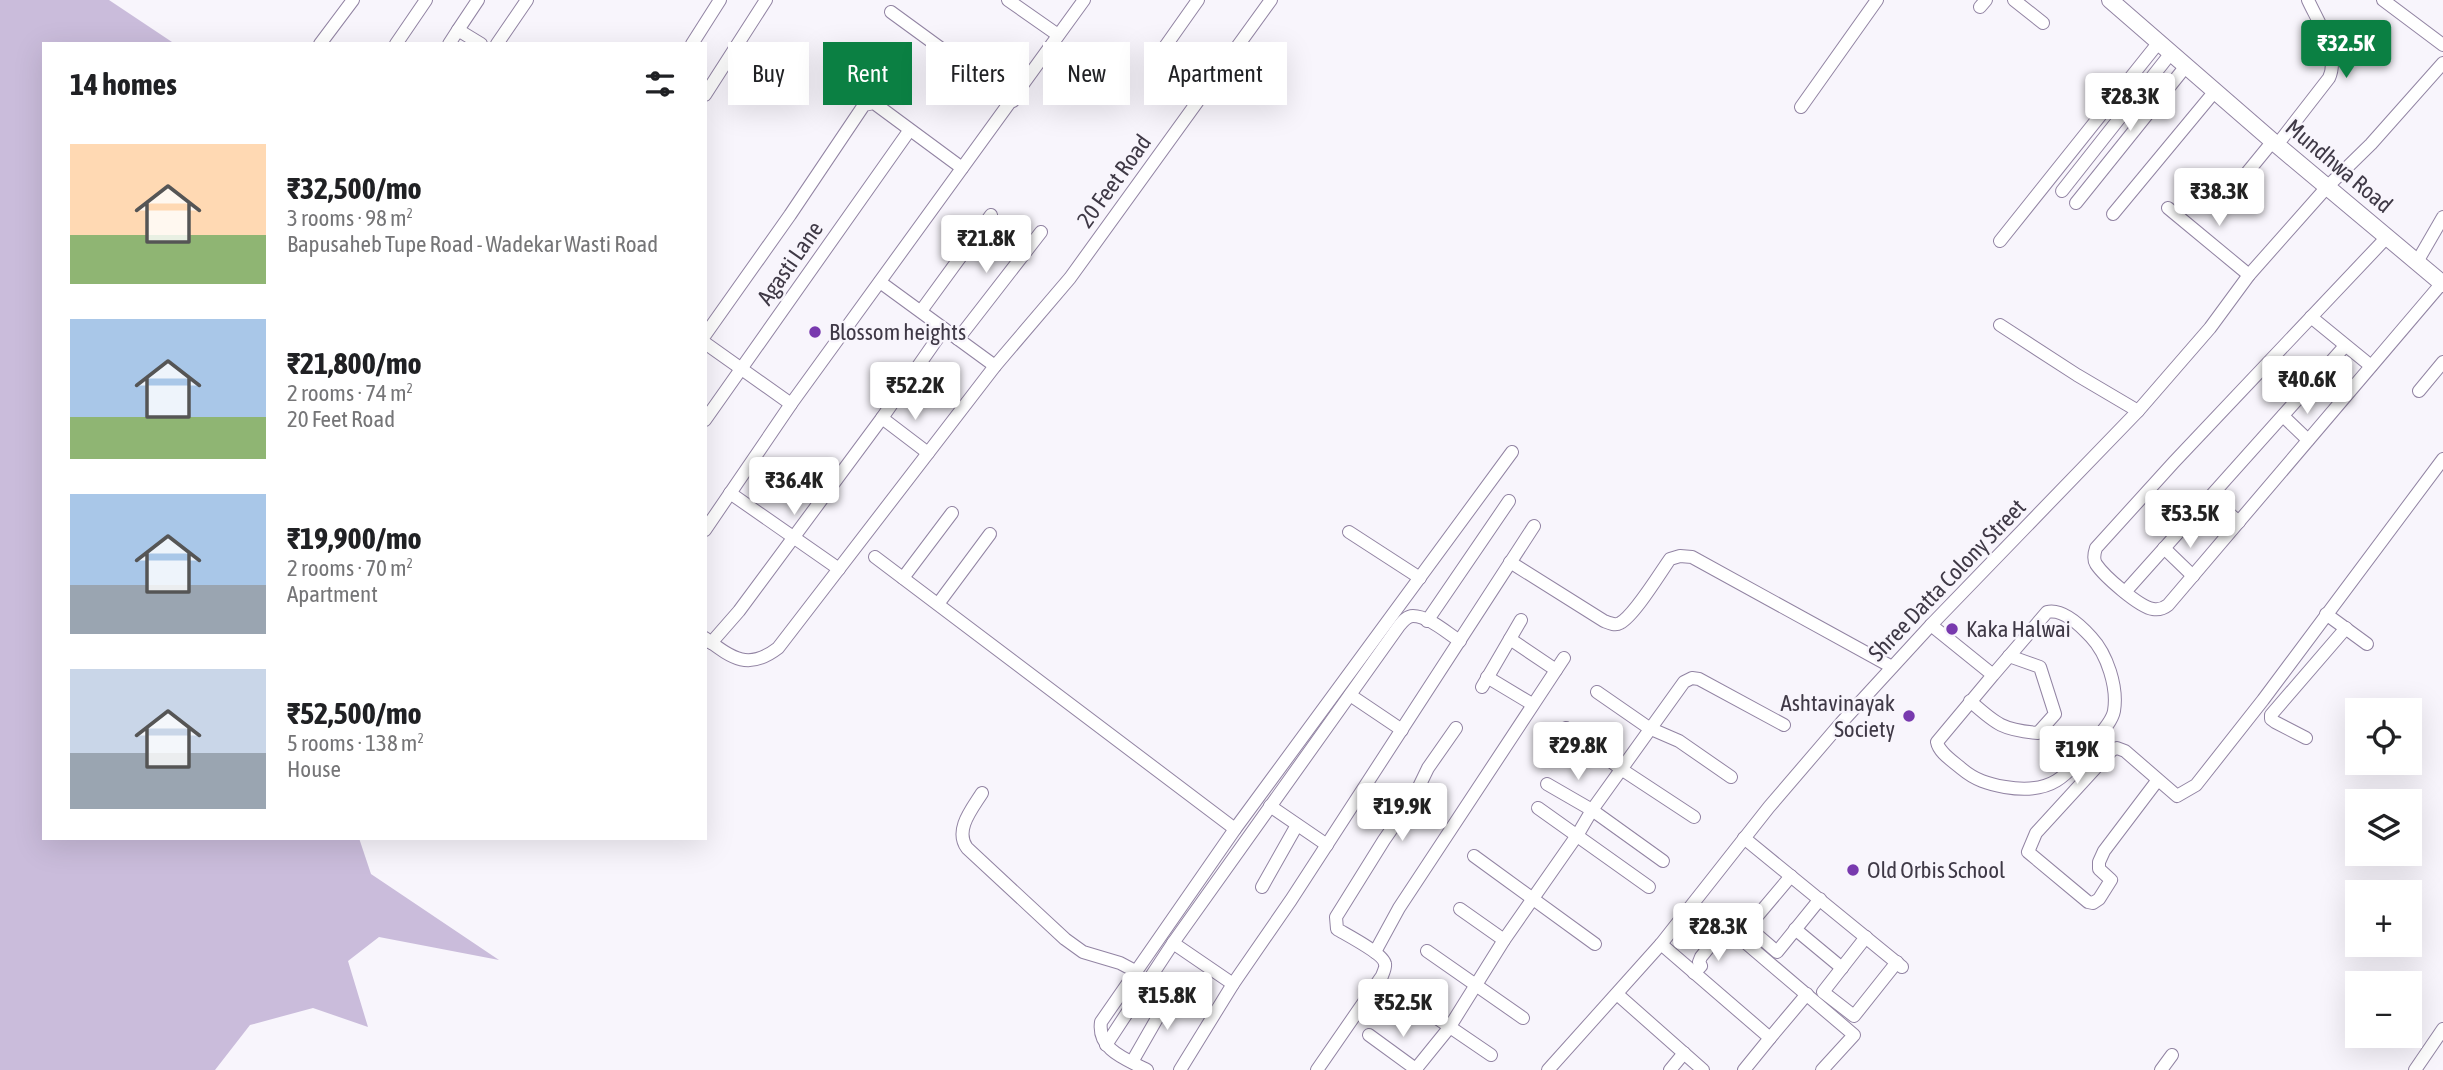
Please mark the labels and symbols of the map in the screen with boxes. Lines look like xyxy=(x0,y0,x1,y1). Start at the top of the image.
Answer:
pin: ₹32.5K xyxy=(2289,20,2403,80)
pin: ₹28.3K xyxy=(2073,74,2187,133)
street label: Mundhwa Road xyxy=(2280,114,2398,218)
street label: 20 Feet Road xyxy=(1072,130,1156,232)
pin: ₹38.3K xyxy=(2162,168,2276,228)
street label: Agasti Lane xyxy=(752,216,828,310)
pin: ₹21.8K xyxy=(929,216,1043,275)
place label: Blossom heights xyxy=(829,319,966,345)
marker: Blossom heights xyxy=(807,324,823,340)
pin: ₹40.6K xyxy=(2250,356,2364,416)
pin: ₹52.2K xyxy=(858,362,972,422)
pin: ₹36.4K xyxy=(737,458,851,517)
pin: ₹53.5K xyxy=(2133,490,2247,550)
street label: Shree Datta Colony Street xyxy=(1863,494,2031,666)
place label: Kaka Halwai xyxy=(1966,616,2071,642)
marker: Kaka Halwai xyxy=(1944,621,1960,637)
place label: Ashtavinayak Society xyxy=(1780,690,1895,742)
marker: Ashtavinayak Society xyxy=(1901,708,1917,724)
pin: ₹29.8K xyxy=(1521,722,1635,782)
pin: ₹19K xyxy=(2036,726,2118,786)
pin: ₹19.9K xyxy=(1345,784,1459,843)
place label: Old Orbis School xyxy=(1867,857,2005,883)
marker: Old Orbis School xyxy=(1845,862,1861,878)
pin: ₹28.3K xyxy=(1661,904,1775,963)
pin: ₹15.8K xyxy=(1110,972,1224,1032)
pin: ₹52.5K xyxy=(1346,979,1460,1039)

